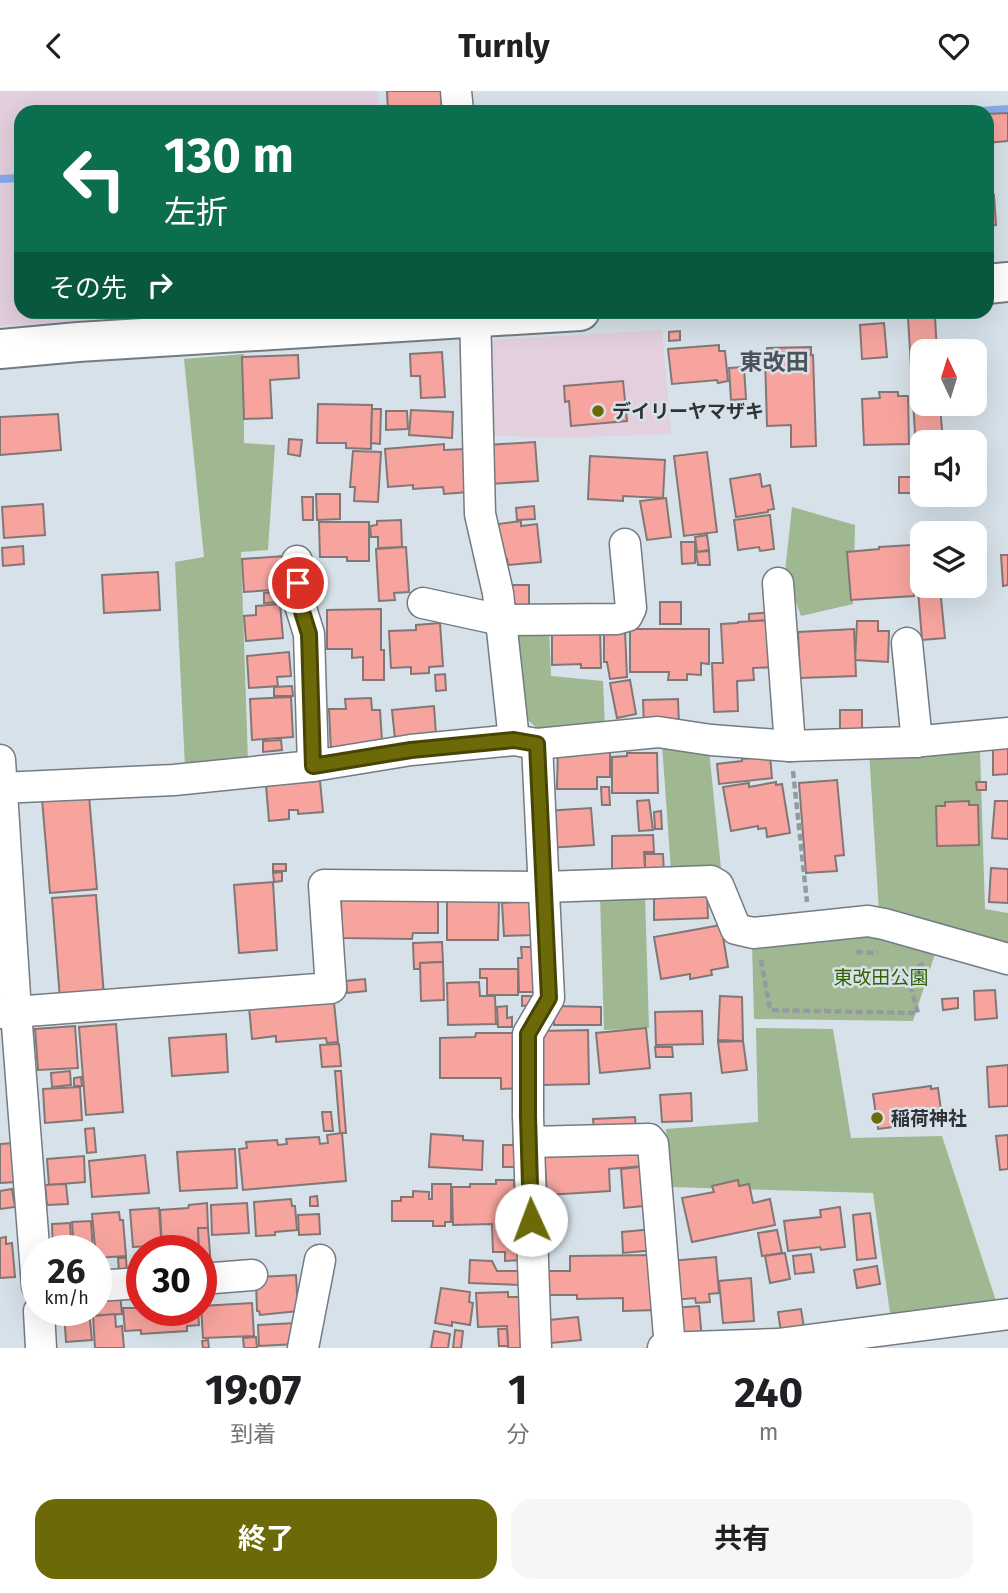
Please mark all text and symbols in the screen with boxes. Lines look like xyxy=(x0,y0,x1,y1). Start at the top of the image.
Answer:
icon: back xyxy=(35,27,73,65)
text: Turnly xyxy=(458,27,550,65)
icon: heart xyxy=(935,27,973,65)
text: 130 m xyxy=(164,126,294,185)
icon: left xyxy=(49,133,140,224)
text: 左折 xyxy=(164,193,228,231)
icon: right xyxy=(141,266,179,304)
text: その先 xyxy=(49,273,127,304)
north arrow xyxy=(910,339,987,417)
map controls xyxy=(910,339,987,598)
district label: 東改田 xyxy=(740,348,809,376)
place label: デイリーヤマザキ xyxy=(612,400,764,423)
marker: デイリーヤマザキ xyxy=(590,403,606,419)
button: sound xyxy=(910,430,987,507)
button: layers xyxy=(910,521,987,598)
pin xyxy=(268,553,328,613)
icon: arrive xyxy=(279,564,317,602)
park label: 東改田公園 xyxy=(833,966,929,989)
place label: 稲荷神社 xyxy=(891,1107,967,1130)
marker: 稲荷神社 xyxy=(869,1110,885,1126)
position arrow xyxy=(494,1183,568,1257)
speed limit sign: 30 xyxy=(126,1235,217,1326)
text: 26 xyxy=(48,1250,85,1292)
text: km/h xyxy=(44,1287,89,1309)
text: 19:07 xyxy=(205,1365,301,1415)
text: 1 xyxy=(508,1365,528,1415)
text: 240 xyxy=(734,1368,803,1418)
text: m xyxy=(759,1418,779,1446)
text: 到着 xyxy=(230,1420,276,1448)
text: 分 xyxy=(506,1420,529,1448)
button: 終了 xyxy=(35,1499,497,1579)
button: 共有 xyxy=(511,1499,973,1579)

